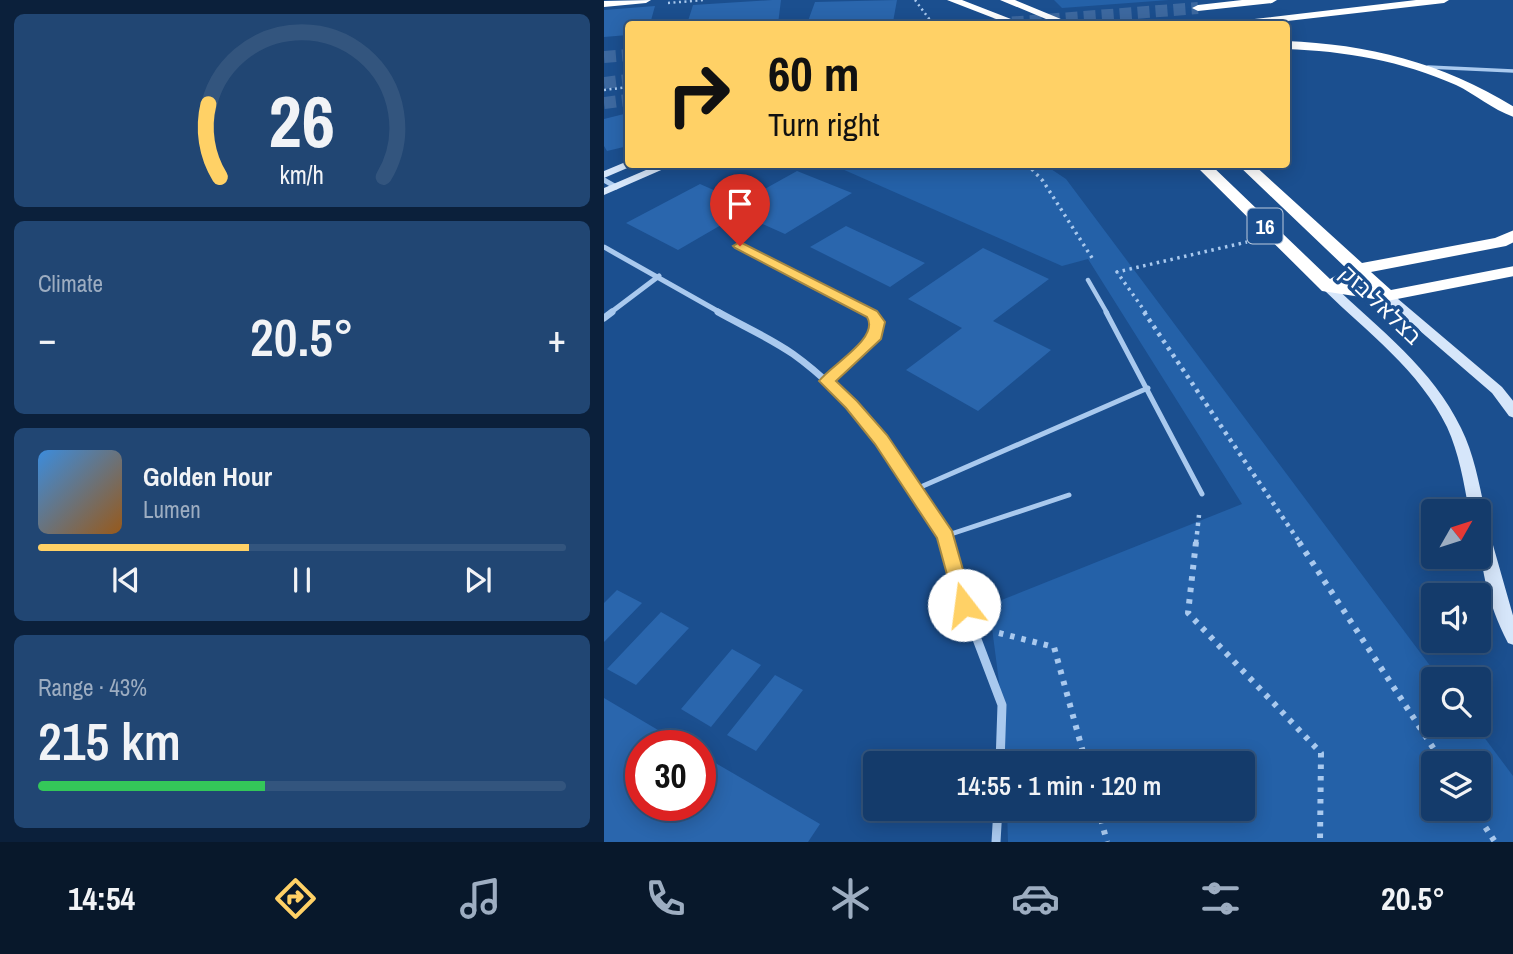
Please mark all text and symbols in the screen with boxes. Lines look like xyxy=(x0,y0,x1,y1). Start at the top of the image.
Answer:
text: 60 m xyxy=(768,40,860,106)
icon: right xyxy=(653,49,744,140)
text: 26 xyxy=(269,72,335,170)
text: Turn right xyxy=(768,103,880,146)
text: km/h xyxy=(280,157,324,191)
pin xyxy=(710,174,770,246)
icon: arrive xyxy=(721,185,759,223)
road number: 16 xyxy=(1248,208,1282,244)
street label: בצלאל בזק xyxy=(1333,257,1429,351)
text: Climate xyxy=(38,268,103,299)
text: 20.5° xyxy=(250,302,354,372)
text: − xyxy=(38,313,56,364)
text: + xyxy=(548,313,566,364)
text: Golden Hour xyxy=(143,459,272,494)
text: Lumen xyxy=(143,494,201,525)
north arrow xyxy=(1421,499,1491,569)
map controls xyxy=(1421,499,1491,821)
icon: previous xyxy=(107,561,145,599)
icon: pause xyxy=(283,561,321,599)
icon: next xyxy=(459,561,497,599)
position arrow xyxy=(927,568,1001,642)
button: sound xyxy=(1421,583,1491,653)
button: search xyxy=(1421,667,1491,737)
text: Range · 43% xyxy=(38,672,147,703)
text: 215 km xyxy=(38,706,181,776)
speed limit sign: 30 xyxy=(625,730,716,821)
button: layers xyxy=(1421,751,1491,821)
text: 14:55 · 1 min · 120 m xyxy=(957,768,1161,803)
icon: directions xyxy=(271,874,320,923)
icon: music xyxy=(456,874,505,923)
icon: phone xyxy=(641,874,690,923)
icon: climate xyxy=(826,874,875,923)
icon: car xyxy=(1011,874,1060,923)
icon: filters xyxy=(1196,874,1245,923)
text: 14:54 xyxy=(68,877,135,920)
text: 20.5° xyxy=(1381,877,1445,920)

